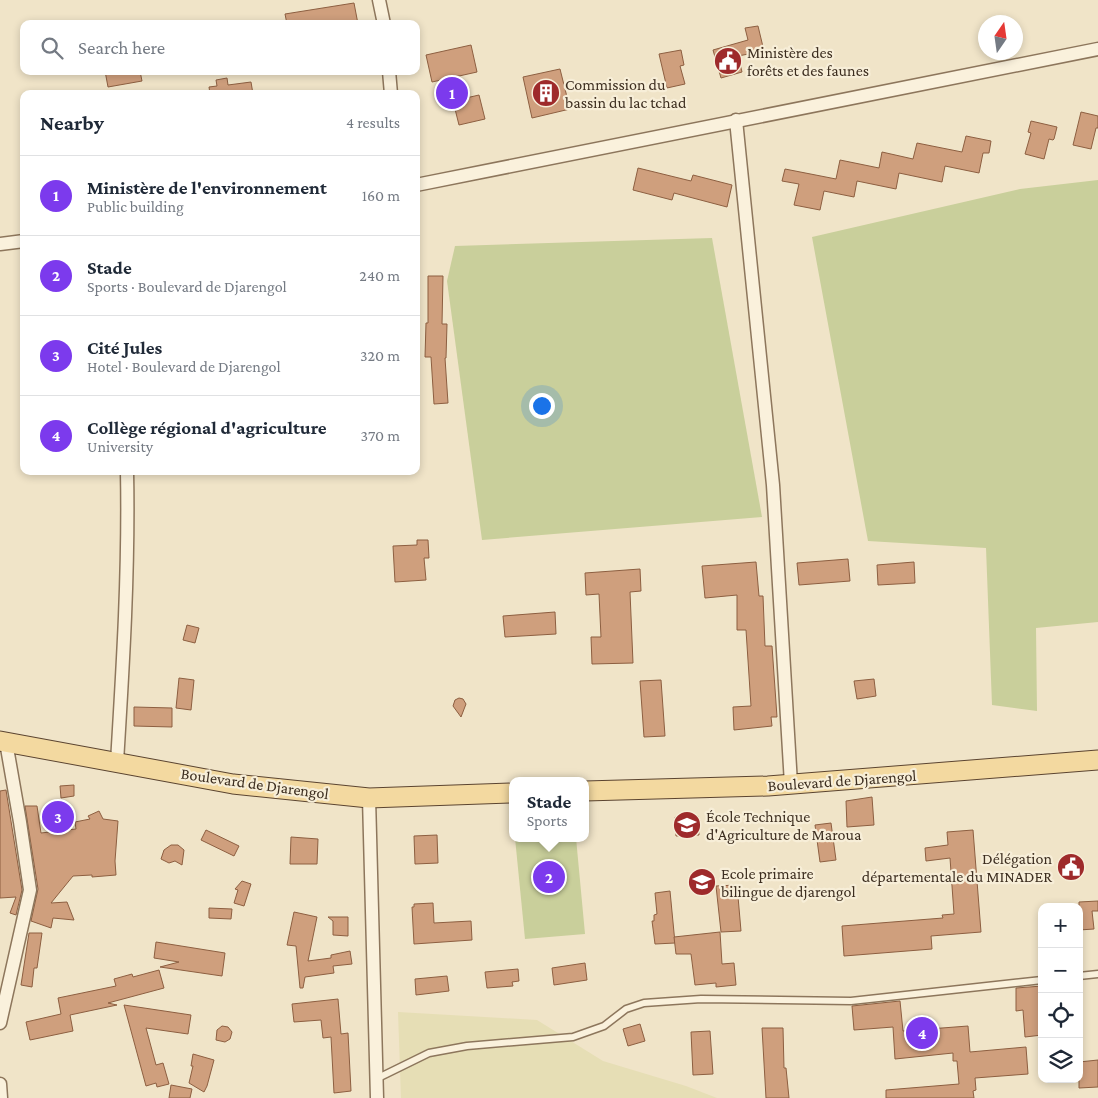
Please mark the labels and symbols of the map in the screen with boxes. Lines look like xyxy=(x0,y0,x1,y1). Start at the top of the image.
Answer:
north arrow xyxy=(978,15,1023,60)
place label: Ministère des forêts et des faunes xyxy=(747,44,869,79)
public building icon: Ministère des forêts et des faunes xyxy=(713,46,743,76)
pin: 1 xyxy=(436,74,468,112)
place label: Commission du bassin du lac tchad xyxy=(565,76,687,111)
building icon: Commission du bassin du lac tchad xyxy=(531,78,561,108)
your location xyxy=(529,393,555,419)
street label: Boulevard de Djarengol xyxy=(180,765,330,803)
street label: Boulevard de Djarengol xyxy=(767,767,917,795)
pin: 3 xyxy=(42,798,74,836)
place label: École Technique d'Agriculture de Maroua xyxy=(706,808,862,844)
school or university icon: École Technique d'Agriculture de Maroua xyxy=(672,810,702,840)
place label: Délégation départementale du MINADER xyxy=(862,850,1052,886)
public building icon: Délégation départementale du MINADER xyxy=(1056,852,1086,882)
pin: 2 xyxy=(533,858,565,896)
place label: Ecole primaire bilingue de djarengol xyxy=(721,865,856,901)
school or university icon: Ecole primaire bilingue de djarengol xyxy=(687,867,717,897)
pin: 4 xyxy=(906,1014,938,1052)

